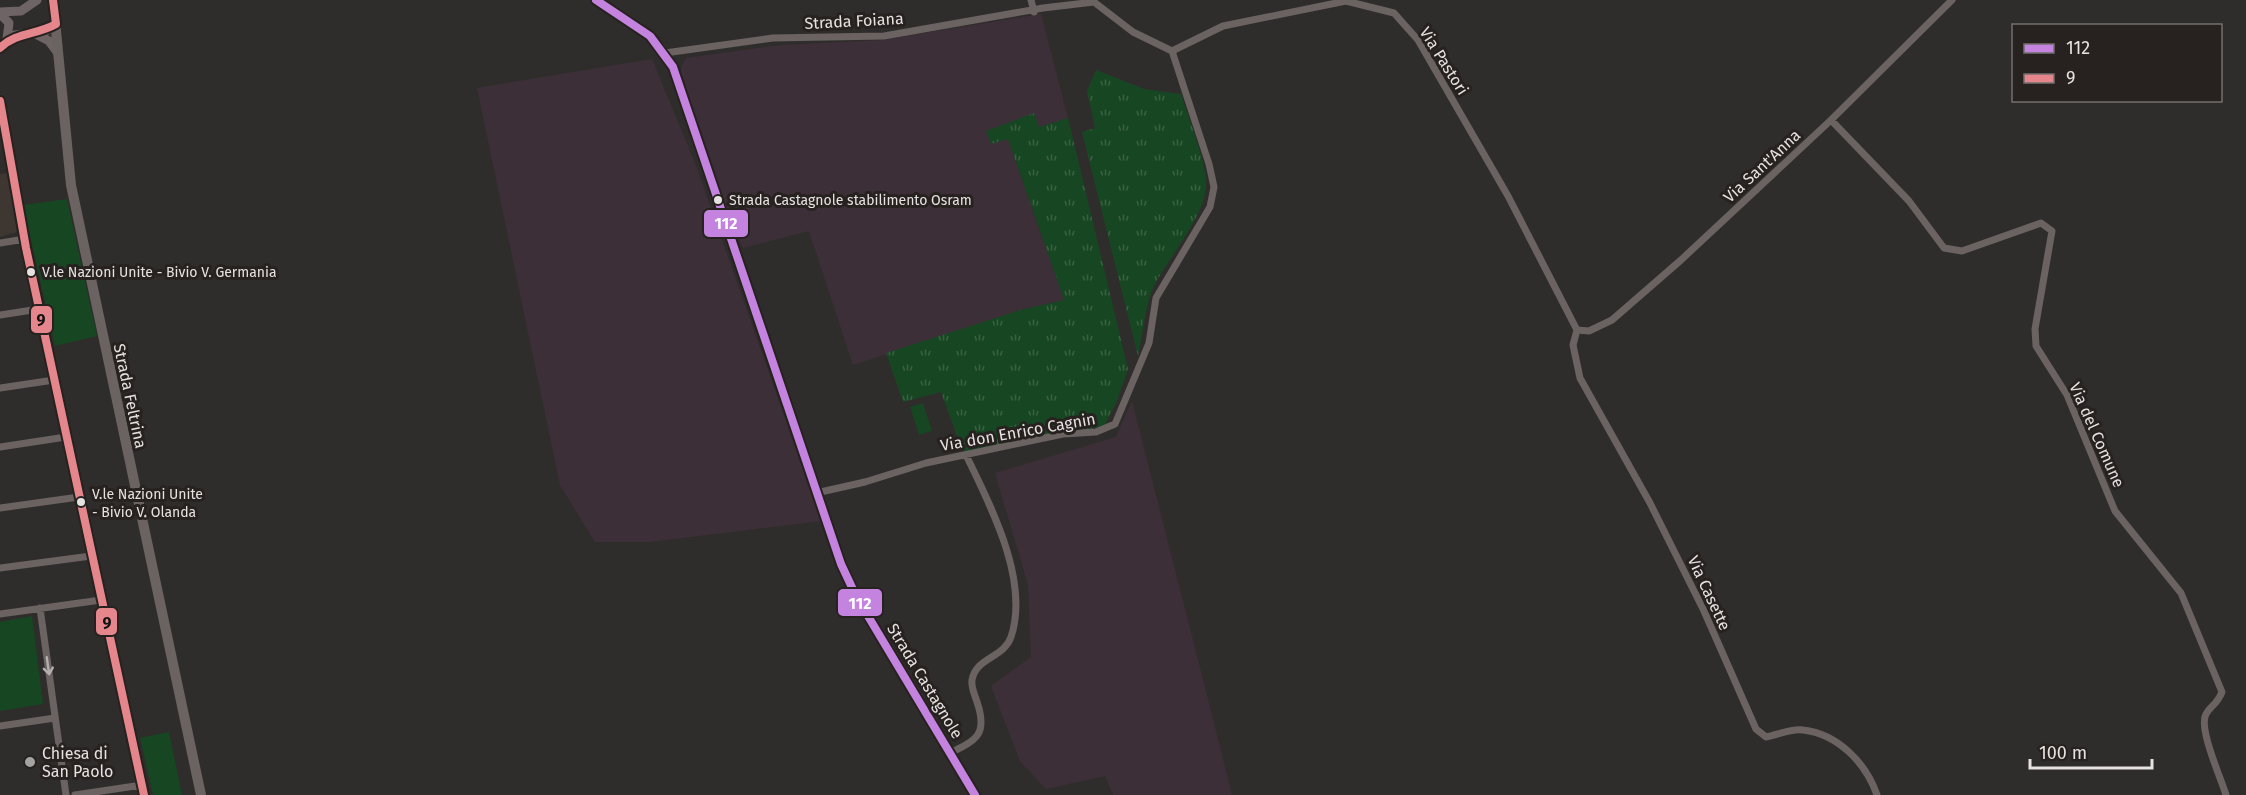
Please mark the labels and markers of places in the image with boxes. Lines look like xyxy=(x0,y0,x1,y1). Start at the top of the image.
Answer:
place label: Strada Castagnole stabilimento Osram xyxy=(729,192,972,209)
marker: Strada Castagnole stabilimento Osram xyxy=(712,194,724,206)
place label: V.le Nazioni Unite - Bivio V. Germania xyxy=(42,264,277,281)
marker: V.le Nazioni Unite - Bivio V. Germania xyxy=(25,266,37,278)
place label: V.le Nazioni Unite - Bivio V. Olanda xyxy=(92,486,203,521)
marker: V.le Nazioni Unite - Bivio V. Olanda xyxy=(75,496,87,508)
place label: Chiesa di San Paolo xyxy=(42,744,113,781)
marker: Chiesa di San Paolo xyxy=(23,755,37,769)

